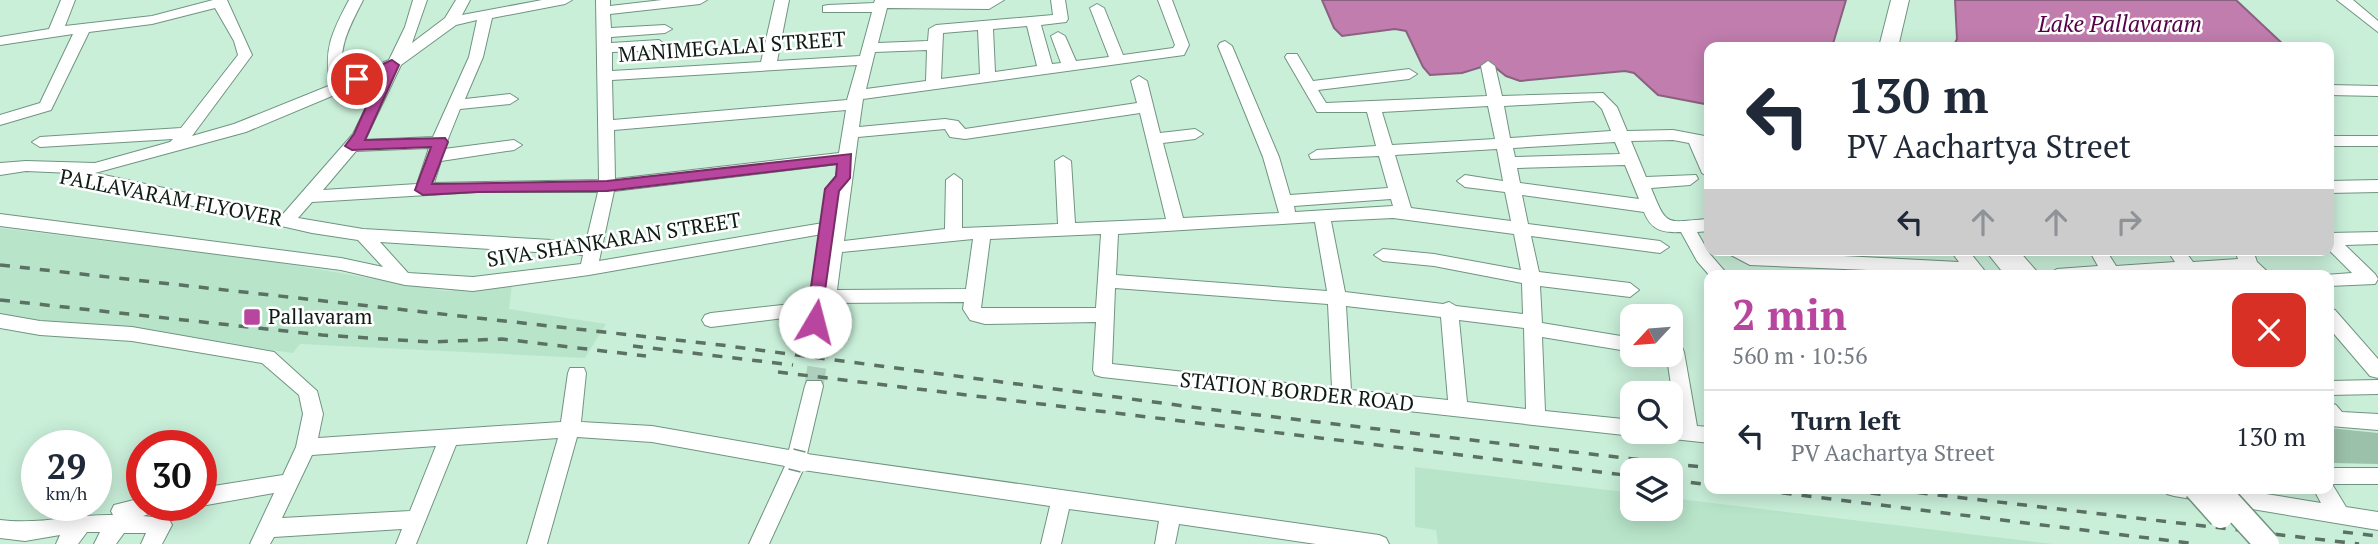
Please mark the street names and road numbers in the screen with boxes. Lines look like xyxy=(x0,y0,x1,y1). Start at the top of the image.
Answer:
street label: MANIMEGALAI STREET xyxy=(617,24,847,68)
street label: PALLAVARAM FLYOVER xyxy=(57,162,286,232)
street label: SIVA SHANKARAN STREET xyxy=(485,205,743,273)
street label: STATION BORDER ROAD xyxy=(1179,365,1416,417)

